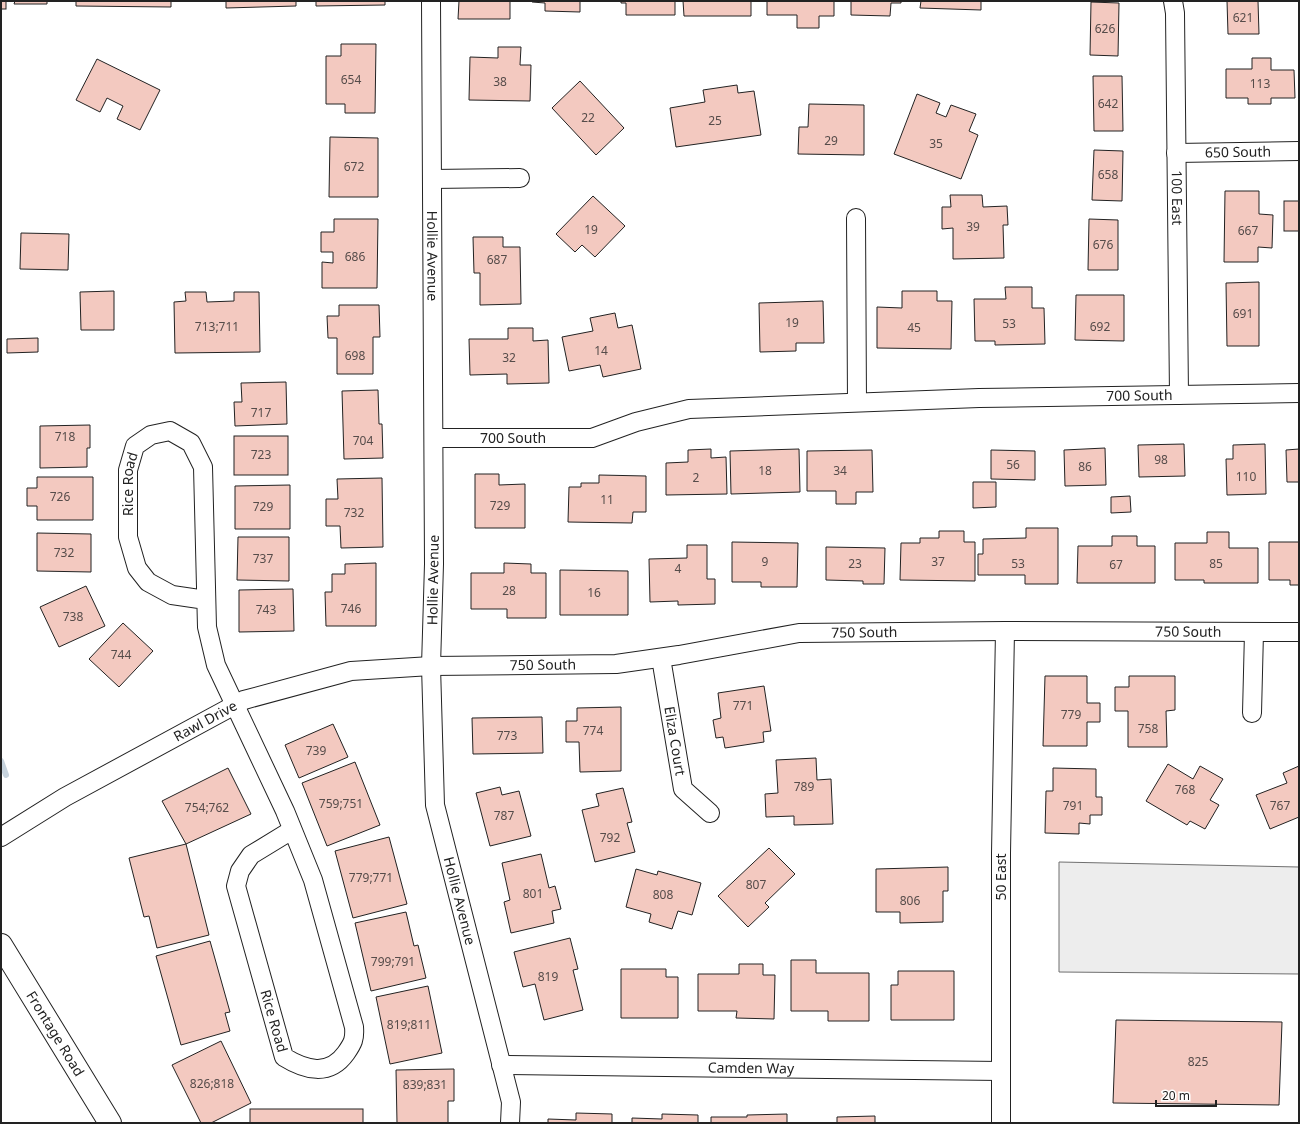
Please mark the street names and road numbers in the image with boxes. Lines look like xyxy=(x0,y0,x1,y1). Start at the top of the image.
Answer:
street label: 650 South xyxy=(1205,141,1271,162)
street label: 100 East xyxy=(1168,170,1187,225)
street label: Hollie Avenue xyxy=(423,211,443,301)
street label: 700 South xyxy=(1106,385,1173,405)
street label: 700 South xyxy=(480,428,546,447)
street label: Rice Road xyxy=(118,450,142,516)
street label: Hollie Avenue xyxy=(422,535,443,625)
street label: 750 South xyxy=(831,622,897,642)
street label: 750 South xyxy=(1155,622,1221,641)
street label: 750 South xyxy=(510,654,576,674)
street label: Rawl Drive xyxy=(170,696,240,745)
street label: Eliza Court xyxy=(660,705,691,777)
street label: 50 East xyxy=(991,853,1010,901)
street label: Hollie Avenue xyxy=(440,854,480,947)
street label: Frontage Road xyxy=(22,987,89,1080)
street label: Rice Road xyxy=(256,987,292,1054)
street label: Camden Way xyxy=(708,1057,795,1078)

